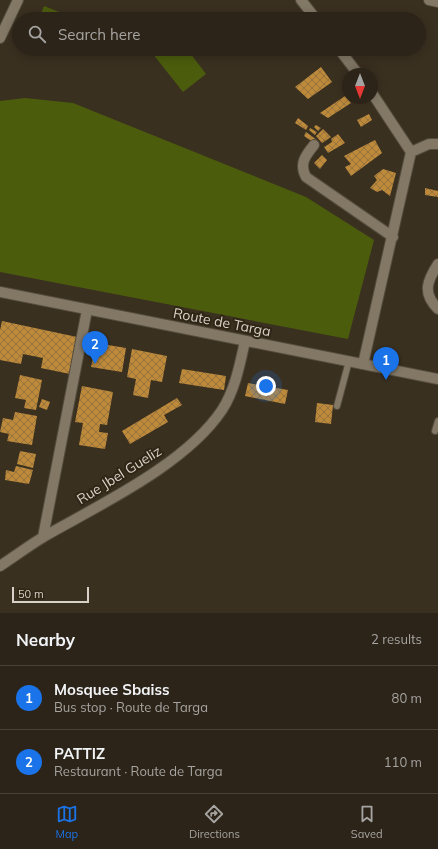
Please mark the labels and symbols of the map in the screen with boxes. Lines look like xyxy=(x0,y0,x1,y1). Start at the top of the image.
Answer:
north arrow xyxy=(342,68,378,104)
street label: Route de Targa xyxy=(172,304,272,340)
pin: 2 xyxy=(82,331,108,364)
pin: 1 xyxy=(373,347,399,380)
your location xyxy=(256,376,276,396)
street label: Rue Jbel Gueliz xyxy=(73,442,165,508)
scale bar xyxy=(12,585,89,604)

